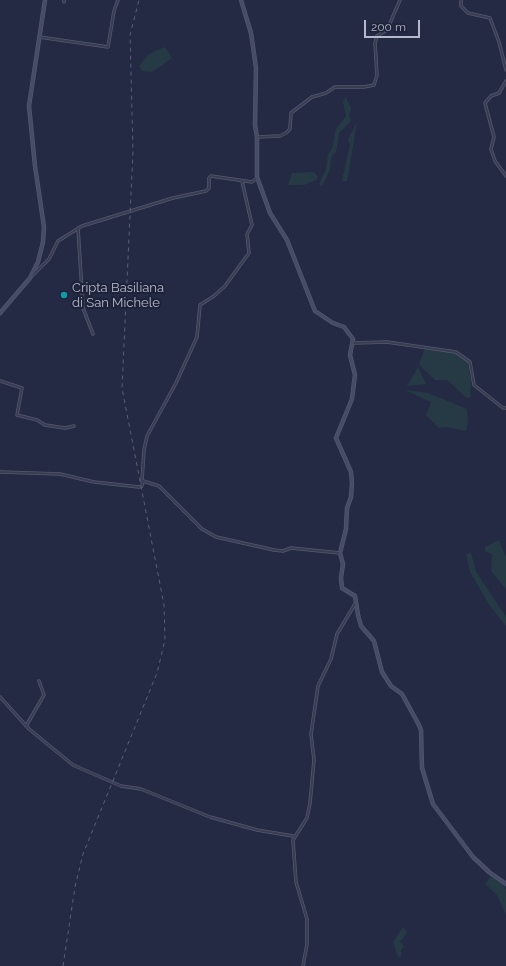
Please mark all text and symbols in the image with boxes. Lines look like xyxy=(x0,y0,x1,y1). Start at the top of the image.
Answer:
scale bar xyxy=(366,12,422,38)
text: 200 m xyxy=(371,20,406,34)
place label: Cripta Basiliana di San Michele xyxy=(72,280,164,311)
marker: Cripta Basiliana di San Michele xyxy=(59,290,69,300)

